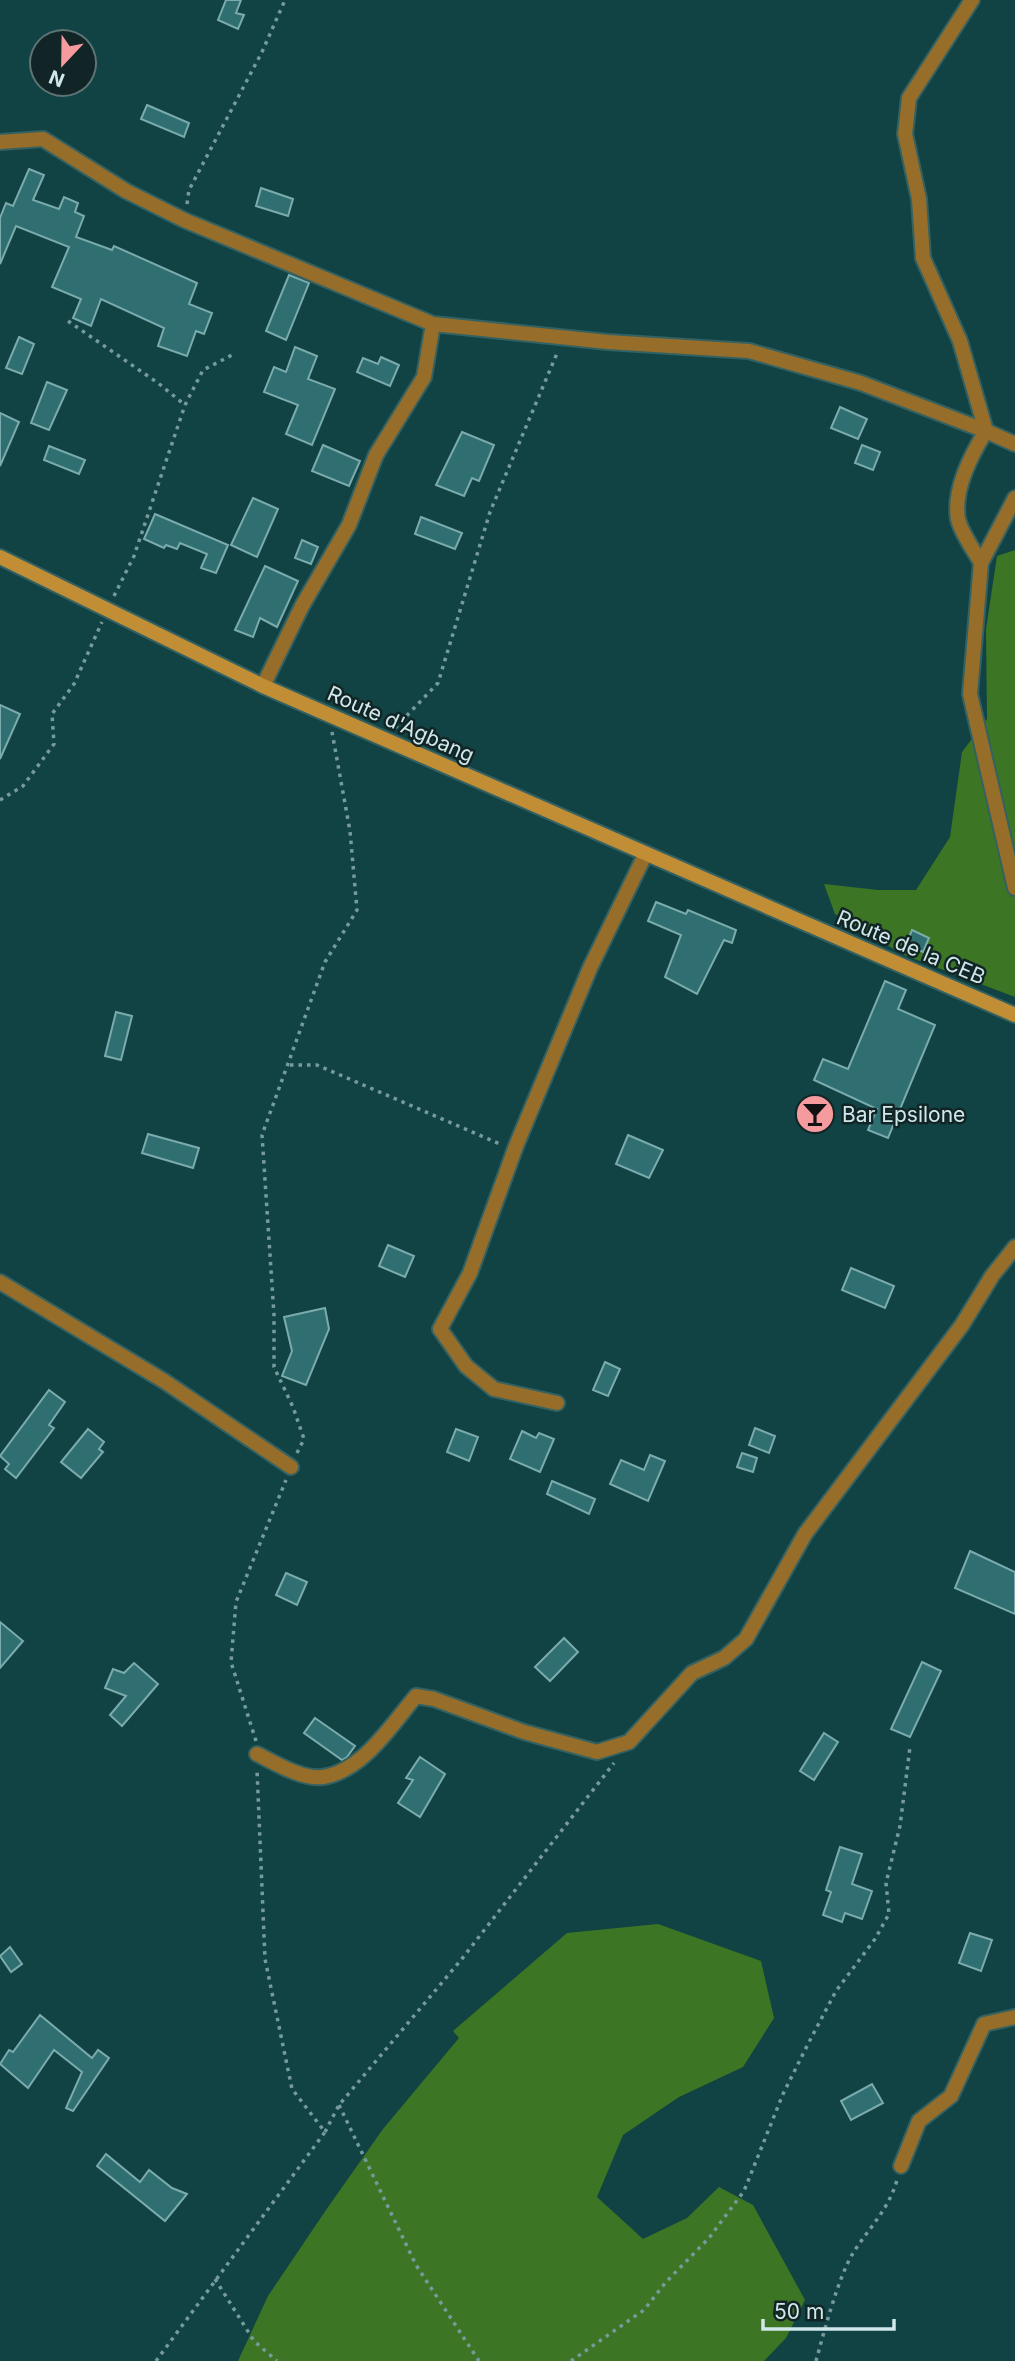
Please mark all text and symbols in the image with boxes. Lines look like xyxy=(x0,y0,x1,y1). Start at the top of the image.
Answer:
north arrow xyxy=(28,28,98,98)
text: N xyxy=(46,65,68,92)
street label: Route d'Agbang xyxy=(324,680,478,768)
street label: Route de la CEB xyxy=(833,905,989,989)
bar icon: Bar Epsilone xyxy=(794,1093,836,1135)
place label: Bar Epsilone xyxy=(842,1102,965,1127)
scale bar xyxy=(763,2288,894,2332)
text: 50 m xyxy=(774,2299,824,2324)

